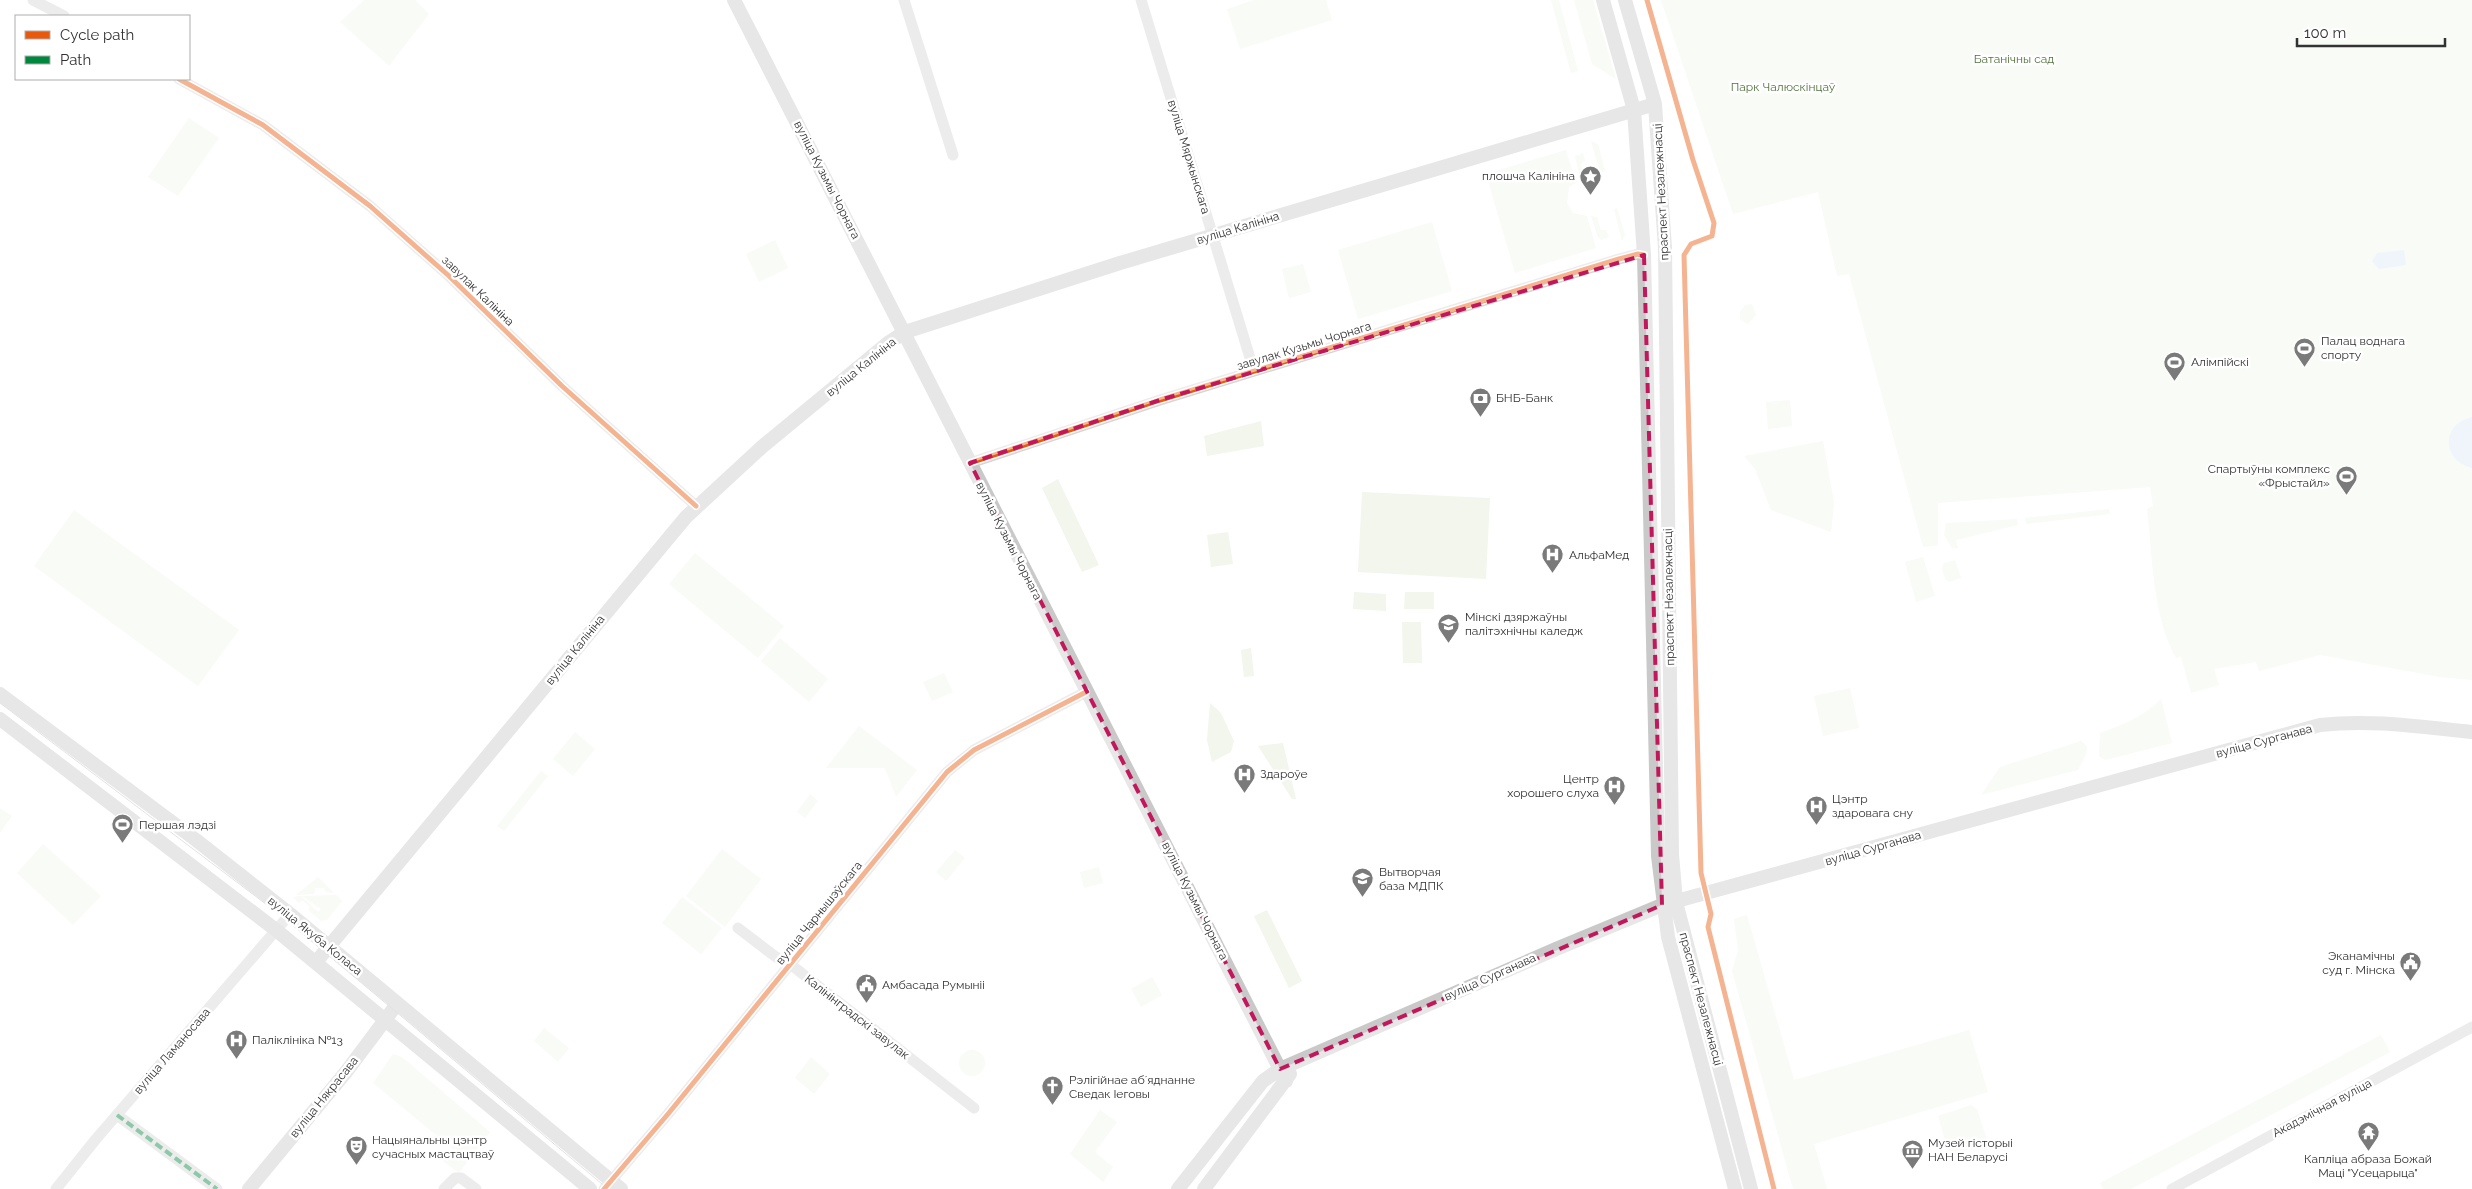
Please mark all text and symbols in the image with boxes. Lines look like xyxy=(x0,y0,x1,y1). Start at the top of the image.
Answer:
legend xyxy=(15,15,190,80)
scale bar xyxy=(2297,15,2444,47)
text: 100 m xyxy=(2304,24,2346,42)
text: Cycle path xyxy=(60,26,134,44)
text: Path xyxy=(60,51,91,69)
park label: Батанічны сад xyxy=(1974,52,2054,66)
park label: Парк Чалюскінцаў xyxy=(1731,80,1836,94)
street label: вуліца Мяржынскага xyxy=(1165,98,1213,216)
street label: вуліца Кузьмы Чорнага xyxy=(791,119,863,241)
street label: праспект Незалежнасці xyxy=(1650,123,1672,261)
place icon: плошча Калініна xyxy=(1579,164,1603,195)
place label: плошча Калініна xyxy=(1482,169,1575,183)
street label: вуліца Калініна xyxy=(1195,209,1281,247)
street label: завулак Калініна xyxy=(439,253,517,329)
street label: завулак Кузьмы Чорнага xyxy=(1235,319,1373,373)
place label: Палац воднага спорту xyxy=(2321,334,2405,362)
street label: вуліца Калініна xyxy=(823,335,899,399)
sports icon: Палац воднага спорту xyxy=(2293,336,2317,367)
sports icon: Алімпійскі xyxy=(2163,350,2187,381)
place label: Алімпійскі xyxy=(2191,355,2249,369)
bank icon: БНБ-Банк xyxy=(1468,386,1492,417)
place label: БНБ-Банк xyxy=(1496,391,1553,405)
place label: Спартыўны комплекс «Фрыстайл» xyxy=(2208,462,2330,490)
sports icon: Спартыўны комплекс «Фрыстайл» xyxy=(2334,464,2358,495)
street label: вуліца Кузьмы Чорнага xyxy=(973,480,1045,602)
street label: праспект Незалежнасці xyxy=(1661,528,1677,666)
hospital icon: АльфаМед xyxy=(1541,543,1565,574)
place label: АльфаМед xyxy=(1569,548,1629,562)
place label: Мінскі дзяржаўны палітэхнічны каледж xyxy=(1465,610,1584,638)
street label: вуліца Калініна xyxy=(543,612,607,688)
school or university icon: Мінскі дзяржаўны палітэхнічны каледж xyxy=(1437,612,1461,643)
street label: вуліца Сурганава xyxy=(2214,721,2314,761)
hospital icon: Здароўе xyxy=(1232,762,1256,793)
place label: Здароўе xyxy=(1260,767,1308,781)
place label: Центр хорошего слуха xyxy=(1507,772,1599,800)
hospital icon: Центр хорошего слуха xyxy=(1603,774,1627,805)
place label: Цэнтр здаровага сну xyxy=(1832,792,1913,820)
hospital icon: Цэнтр здаровага сну xyxy=(1804,794,1828,825)
sports icon: Першая лэдзі xyxy=(111,813,135,844)
place label: Першая лэдзі xyxy=(139,818,216,832)
street label: вуліца Сурганава xyxy=(1824,828,1922,868)
street label: вуліца Кузьмы Чорнага xyxy=(1159,840,1231,962)
street label: вуліца Чарнышэўскага xyxy=(773,859,865,967)
place label: Вытворчая база МДПК xyxy=(1379,865,1444,893)
school or university icon: Вытворчая база МДПК xyxy=(1351,867,1375,898)
street label: вуліца Якуба Коласа xyxy=(265,894,365,978)
street label: праспект Незалежнасці xyxy=(1676,931,1726,1067)
place label: Эканамічны суд г. Мінска xyxy=(2322,949,2395,977)
street label: вуліца Сурганава xyxy=(1442,950,1538,1004)
public building icon: Эканамічны суд г. Мінска xyxy=(2399,951,2423,982)
street label: Калінінградскі завулак xyxy=(802,972,912,1062)
public building icon: Амбасада Румыніі xyxy=(854,973,878,1004)
place label: Амбасада Румыніі xyxy=(882,978,985,992)
street label: вуліца Ламаносава xyxy=(131,1005,213,1097)
hospital icon: Паліклініка №13 xyxy=(224,1028,248,1059)
place label: Паліклініка №13 xyxy=(252,1033,343,1047)
street label: вуліца Някрасава xyxy=(287,1054,361,1140)
place label: Рэлігійнае абʼяднанне Сведак Іеговы xyxy=(1069,1073,1195,1101)
church icon: Рэлігійнае абʼяднанне Сведак Іеговы xyxy=(1041,1075,1065,1106)
street label: Акадэмічная вуліца xyxy=(2270,1076,2374,1140)
temple icon: Капліца абраза Божай Маці "Усецарыца" xyxy=(2356,1120,2380,1151)
place label: Нацыянальны цэнтр сучасных мастацтваў xyxy=(372,1133,495,1161)
theatre icon: Нацыянальны цэнтр сучасных мастацтваў xyxy=(344,1135,368,1166)
place label: Музей гісторыі НАН Беларусі xyxy=(1928,1136,2013,1164)
museum icon: Музей гісторыі НАН Беларусі xyxy=(1900,1138,1924,1169)
place label: Капліца абраза Божай Маці "Усецарыца" xyxy=(2304,1152,2432,1180)

